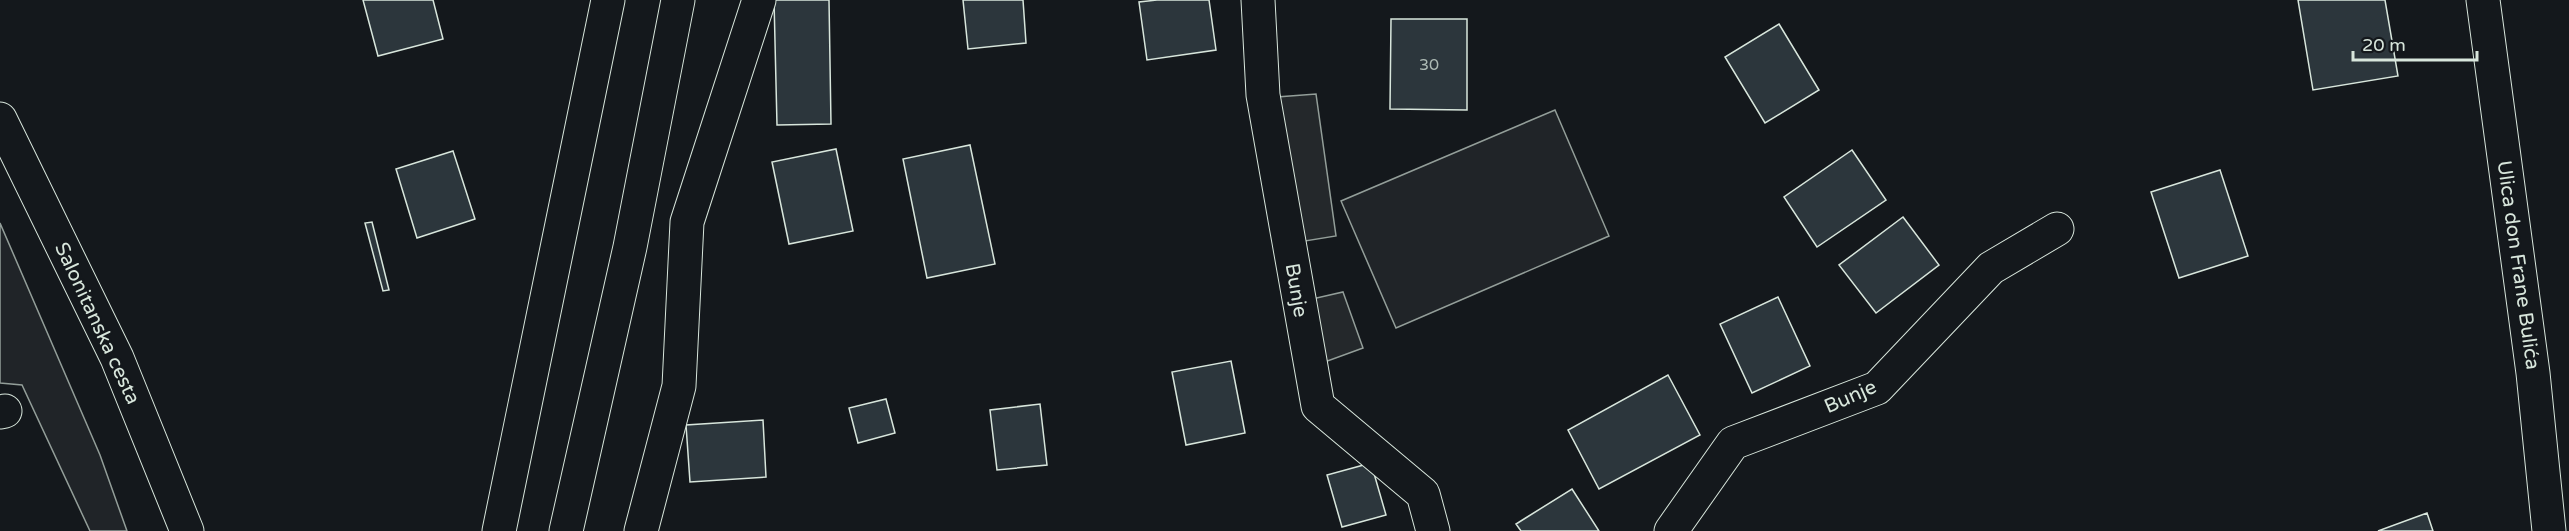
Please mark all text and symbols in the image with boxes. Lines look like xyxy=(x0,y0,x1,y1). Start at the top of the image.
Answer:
scale bar xyxy=(2353,24,2478,62)
text: 20 m xyxy=(2362,34,2406,56)
house number: 30 xyxy=(1419,55,1439,75)
street label: Ulica don Frane Bulića xyxy=(2491,159,2545,371)
street label: Salonitanska cesta xyxy=(49,239,145,408)
street label: Bunje xyxy=(1279,261,1313,319)
street label: Bunje xyxy=(1821,375,1880,419)

